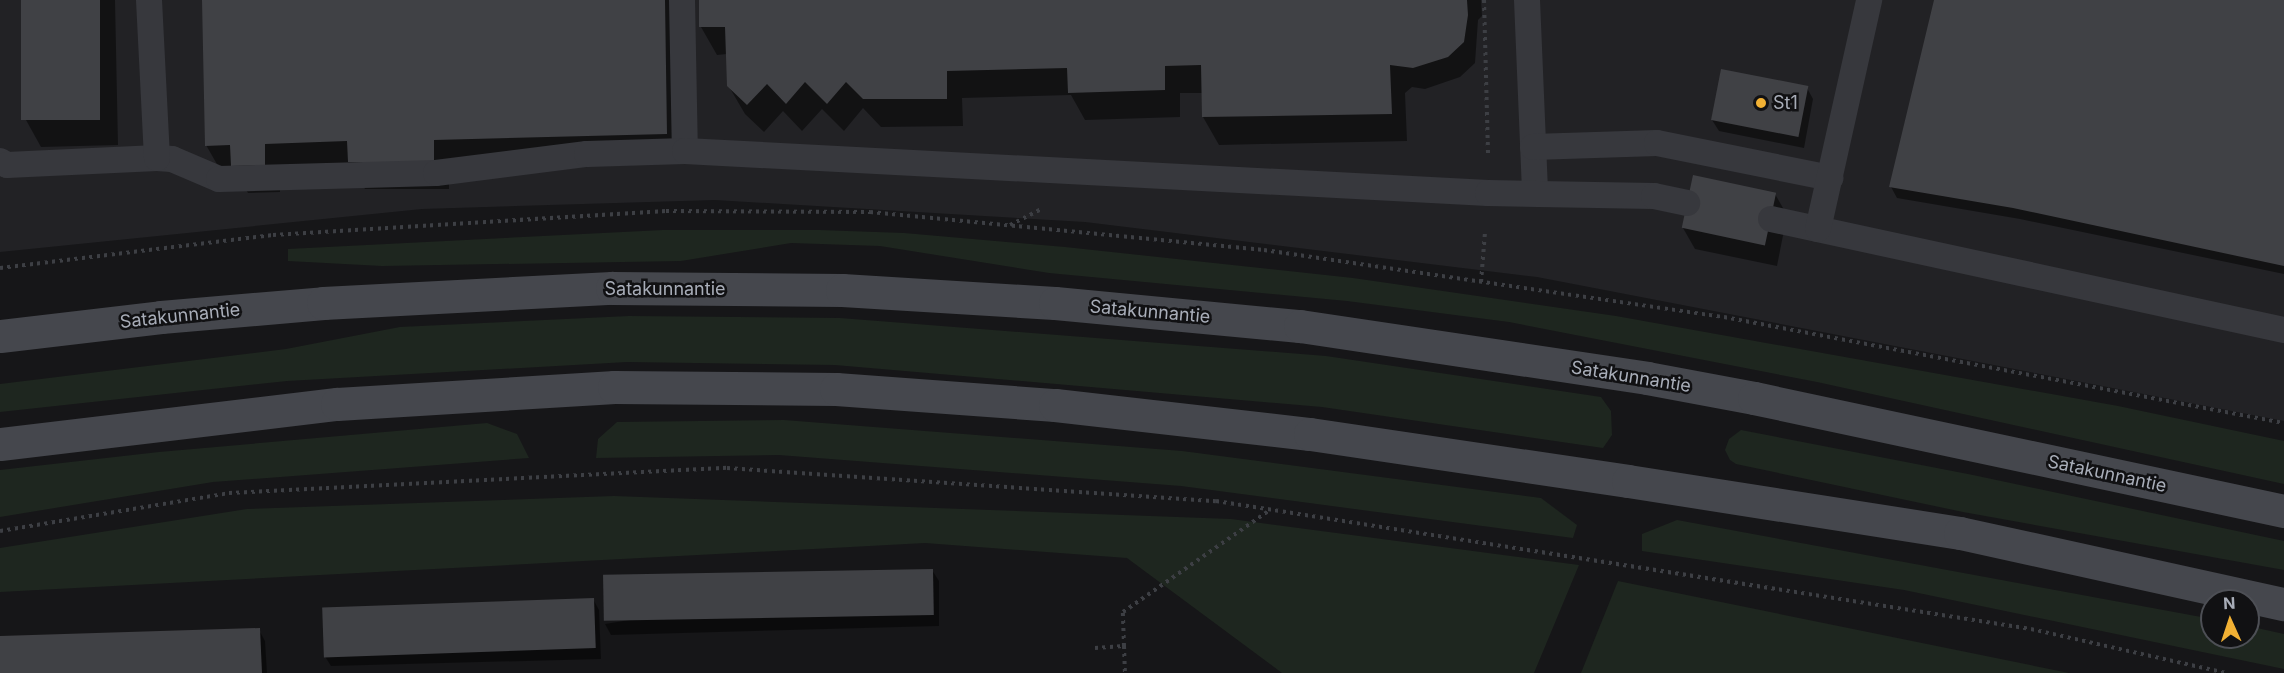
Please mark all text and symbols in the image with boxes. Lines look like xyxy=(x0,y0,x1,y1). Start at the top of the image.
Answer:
place label: St1 xyxy=(1773,92,1798,114)
marker: St1 xyxy=(1754,96,1768,110)
street label: Satakunnantie xyxy=(604,278,726,300)
street label: Satakunnantie xyxy=(1089,296,1211,328)
street label: Satakunnantie xyxy=(119,299,241,333)
street label: Satakunnantie xyxy=(1570,357,1692,397)
street label: Satakunnantie xyxy=(2046,451,2168,497)
north arrow xyxy=(2200,589,2260,649)
text: N xyxy=(2223,593,2236,613)

